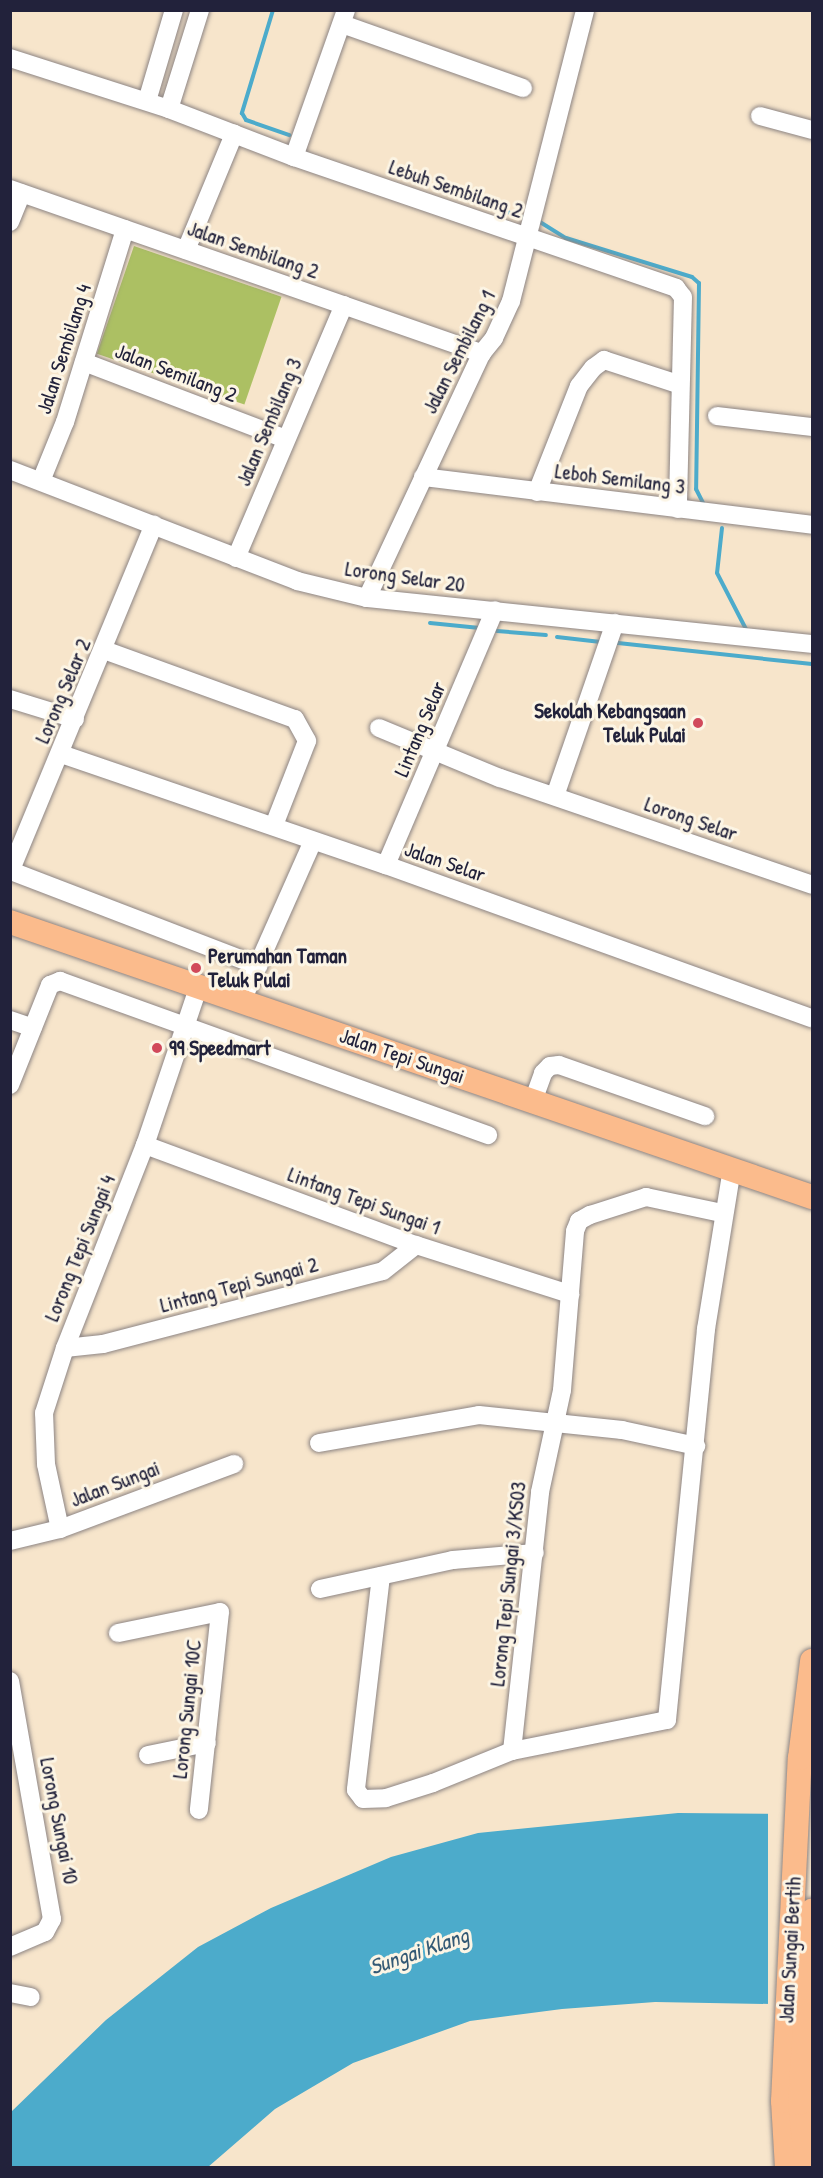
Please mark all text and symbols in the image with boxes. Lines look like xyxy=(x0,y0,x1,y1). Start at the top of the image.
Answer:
street label: Lebuh Sembilang 2 xyxy=(386,154,526,224)
street label: Jalan Sembilang 2 xyxy=(184,216,322,284)
street label: Jalan Sembilang 4 xyxy=(31,281,97,417)
street label: Jalan Sembilang 1 xyxy=(417,286,501,418)
street label: Jalan Semilang 2 xyxy=(112,338,240,408)
street label: Jalan Sembilang 3 xyxy=(231,354,307,490)
street label: Leboh Semilang 3 xyxy=(554,459,686,499)
street label: Lorong Selar 20 xyxy=(344,556,466,598)
street label: Lorong Selar 2 xyxy=(30,635,96,747)
street label: Lintang Selar xyxy=(389,678,451,780)
place label: Sekolah Kebangsaan Teluk Pulai xyxy=(534,698,686,748)
marker: Sekolah Kebangsaan Teluk Pulai xyxy=(691,716,705,730)
street label: Lorong Selar xyxy=(641,791,741,847)
street label: Jalan Selar xyxy=(401,836,489,888)
place label: Perumahan Taman Teluk Pulai xyxy=(208,943,347,993)
marker: Perumahan Taman Teluk Pulai xyxy=(189,961,203,975)
street label: Jalan Tepi Sungai xyxy=(336,1023,468,1089)
place label: 99 Speedmart xyxy=(169,1035,271,1061)
marker: 99 Speedmart xyxy=(150,1041,164,1055)
street label: Lintang Tepi Sungai 1 xyxy=(284,1162,444,1240)
street label: Lorong Tepi Sungai 4 xyxy=(39,1171,121,1325)
street label: Lintang Tepi Sungai 2 xyxy=(157,1252,321,1318)
street label: Jalan Sungai xyxy=(67,1455,163,1513)
street label: Lorong Tepi Sungai 3/KS03 xyxy=(485,1480,531,1688)
street label: Lorong Sungai 10C xyxy=(167,1638,207,1780)
street label: Lorong Sungai 10 xyxy=(34,1756,84,1886)
street label: Jalan Sungai Bertih xyxy=(774,1876,806,2024)
water label: Sungai Klang xyxy=(366,1922,472,1980)

